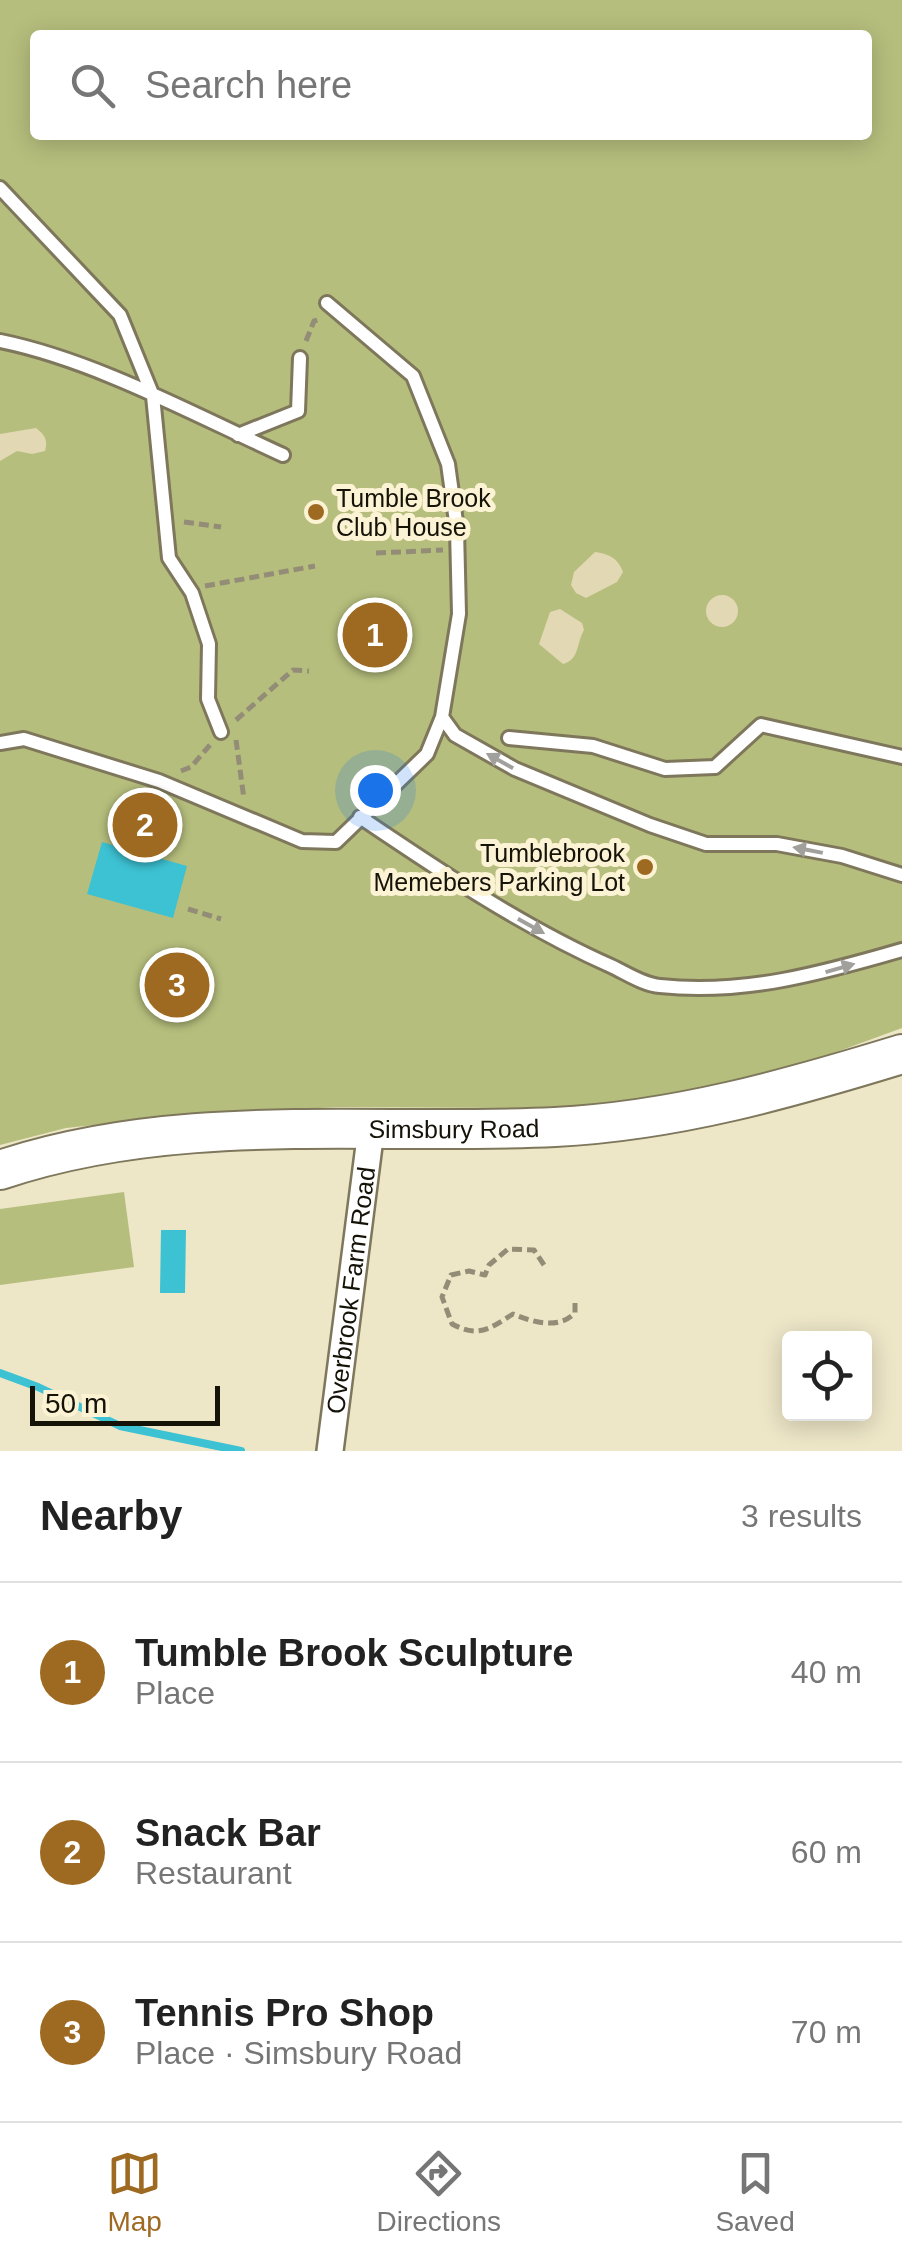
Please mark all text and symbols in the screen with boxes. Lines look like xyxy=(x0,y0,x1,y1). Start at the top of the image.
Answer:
search box xyxy=(30,30,872,140)
icon: search xyxy=(65,58,120,113)
text: Search here xyxy=(145,64,352,106)
place label: Tumble Brook Club House xyxy=(336,484,491,541)
marker: Tumble Brook Club House xyxy=(305,501,327,523)
pin: 1 xyxy=(342,598,408,672)
one-way arrow xyxy=(486,752,514,770)
your location xyxy=(350,765,401,816)
pin: 2 xyxy=(112,788,178,862)
place label: Tumblebrook Memebers Parking Lot xyxy=(373,839,625,896)
one-way arrow xyxy=(792,842,823,857)
marker: Tumblebrook Memebers Parking Lot xyxy=(634,856,656,878)
one-way arrow xyxy=(517,916,545,934)
pin: 3 xyxy=(144,948,210,1022)
one-way arrow xyxy=(825,960,856,975)
street label: Simsbury Road xyxy=(368,1114,540,1143)
street label: Overbrook Farm Road xyxy=(321,1165,380,1415)
map controls xyxy=(782,1331,872,1421)
button: locate xyxy=(782,1331,872,1421)
scale bar xyxy=(30,1381,220,1426)
text: 50 m xyxy=(45,1388,107,1419)
text: Nearby xyxy=(40,1492,182,1539)
text: 3 results xyxy=(741,1498,862,1534)
text: Tumble Brook Sculpture xyxy=(135,1632,573,1674)
text: 1 xyxy=(64,1654,81,1690)
text: 40 m xyxy=(791,1654,862,1690)
text: Place xyxy=(135,1675,215,1711)
text: Snack Bar xyxy=(135,1812,321,1854)
text: 2 xyxy=(64,1834,81,1870)
text: 60 m xyxy=(791,1834,862,1870)
text: Restaurant xyxy=(135,1855,292,1891)
text: Tennis Pro Shop xyxy=(135,1992,434,2034)
text: 3 xyxy=(64,2014,81,2050)
text: 70 m xyxy=(791,2014,862,2050)
text: Place · Simsbury Road xyxy=(135,2035,462,2071)
tab: Map xyxy=(107,2146,162,2238)
tab: Directions xyxy=(377,2146,501,2238)
tab: Saved xyxy=(715,2146,795,2238)

